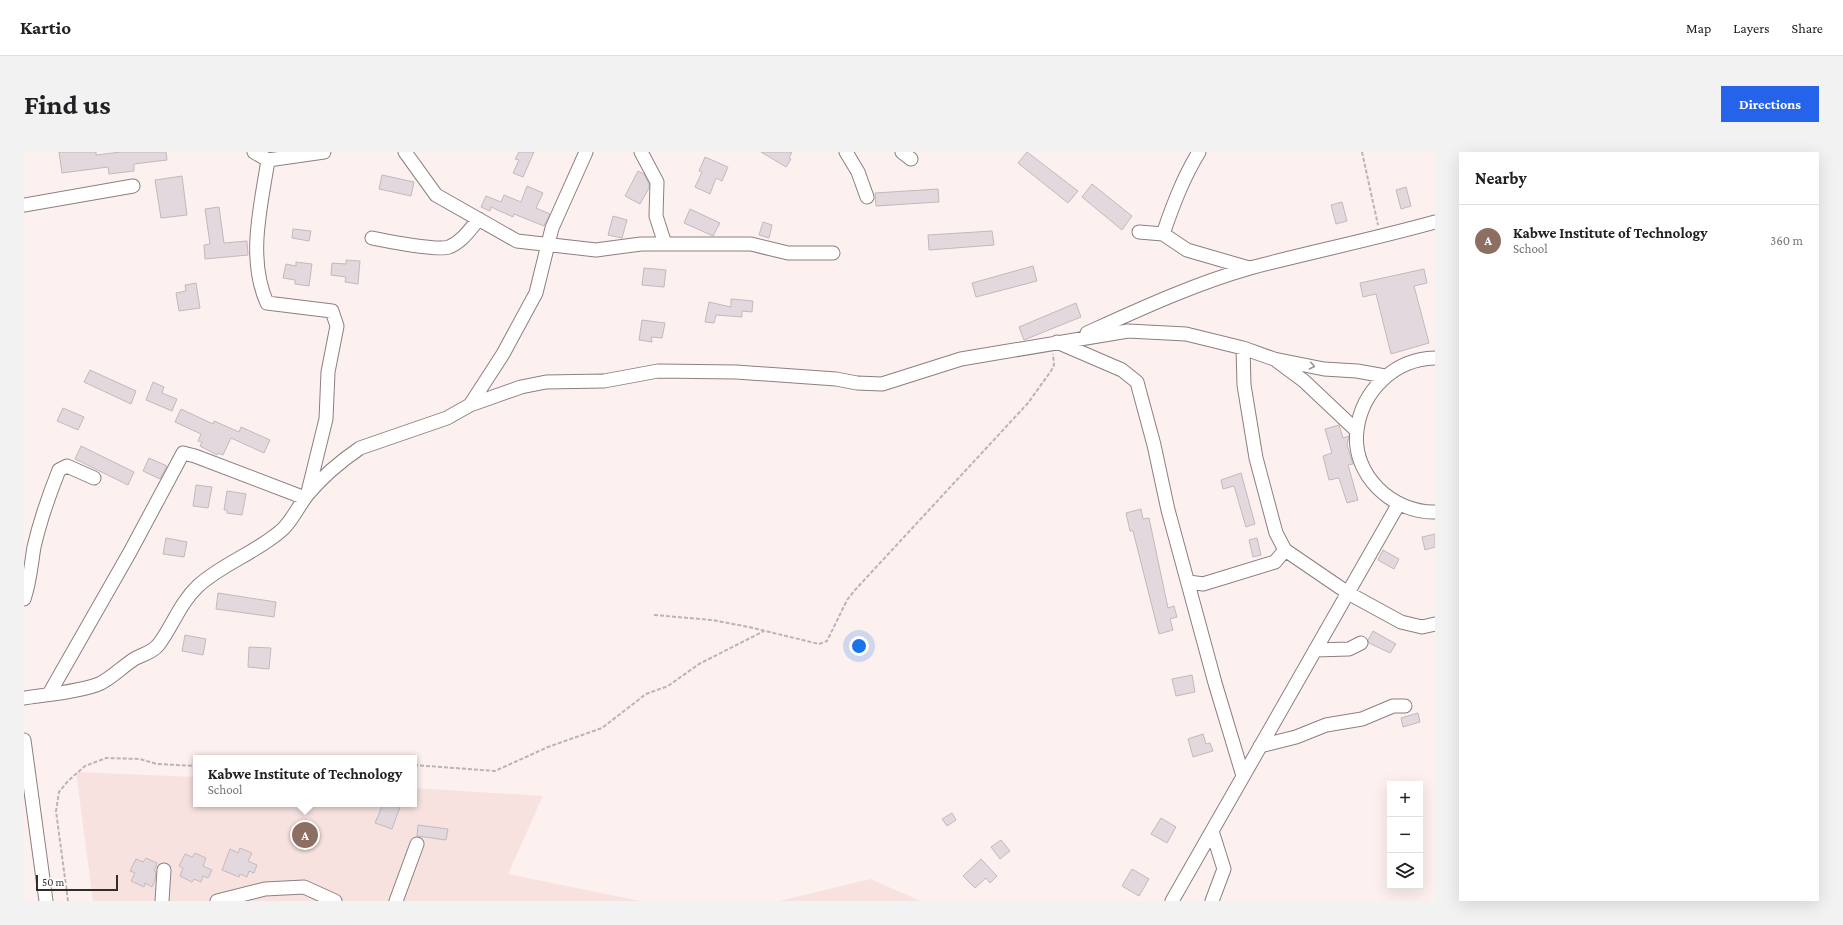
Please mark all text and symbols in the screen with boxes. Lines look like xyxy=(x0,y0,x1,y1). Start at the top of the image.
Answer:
text: Kartio xyxy=(20,17,71,38)
text: Map xyxy=(1686,20,1711,36)
text: Layers xyxy=(1733,20,1770,36)
text: Share xyxy=(1792,20,1823,36)
button: Directions xyxy=(1721,86,1819,122)
text: Find us xyxy=(24,89,111,120)
text: Nearby xyxy=(1475,169,1527,188)
text: Kabwe Institute of Technology xyxy=(1513,225,1708,241)
text: A xyxy=(1484,233,1492,248)
text: 360 m xyxy=(1770,233,1803,248)
text: School xyxy=(1513,241,1548,256)
one-way arrow xyxy=(1308,361,1315,370)
your location xyxy=(849,636,869,656)
popup xyxy=(193,755,417,807)
text: Kabwe Institute of Technology xyxy=(208,766,402,782)
map controls xyxy=(1387,781,1423,889)
button: + xyxy=(1387,781,1423,817)
text: School xyxy=(208,782,242,797)
button: − xyxy=(1387,817,1423,853)
pin: A xyxy=(292,820,318,850)
button: layers xyxy=(1387,853,1423,889)
scale bar xyxy=(36,873,118,892)
text: 50 m xyxy=(42,876,64,888)

